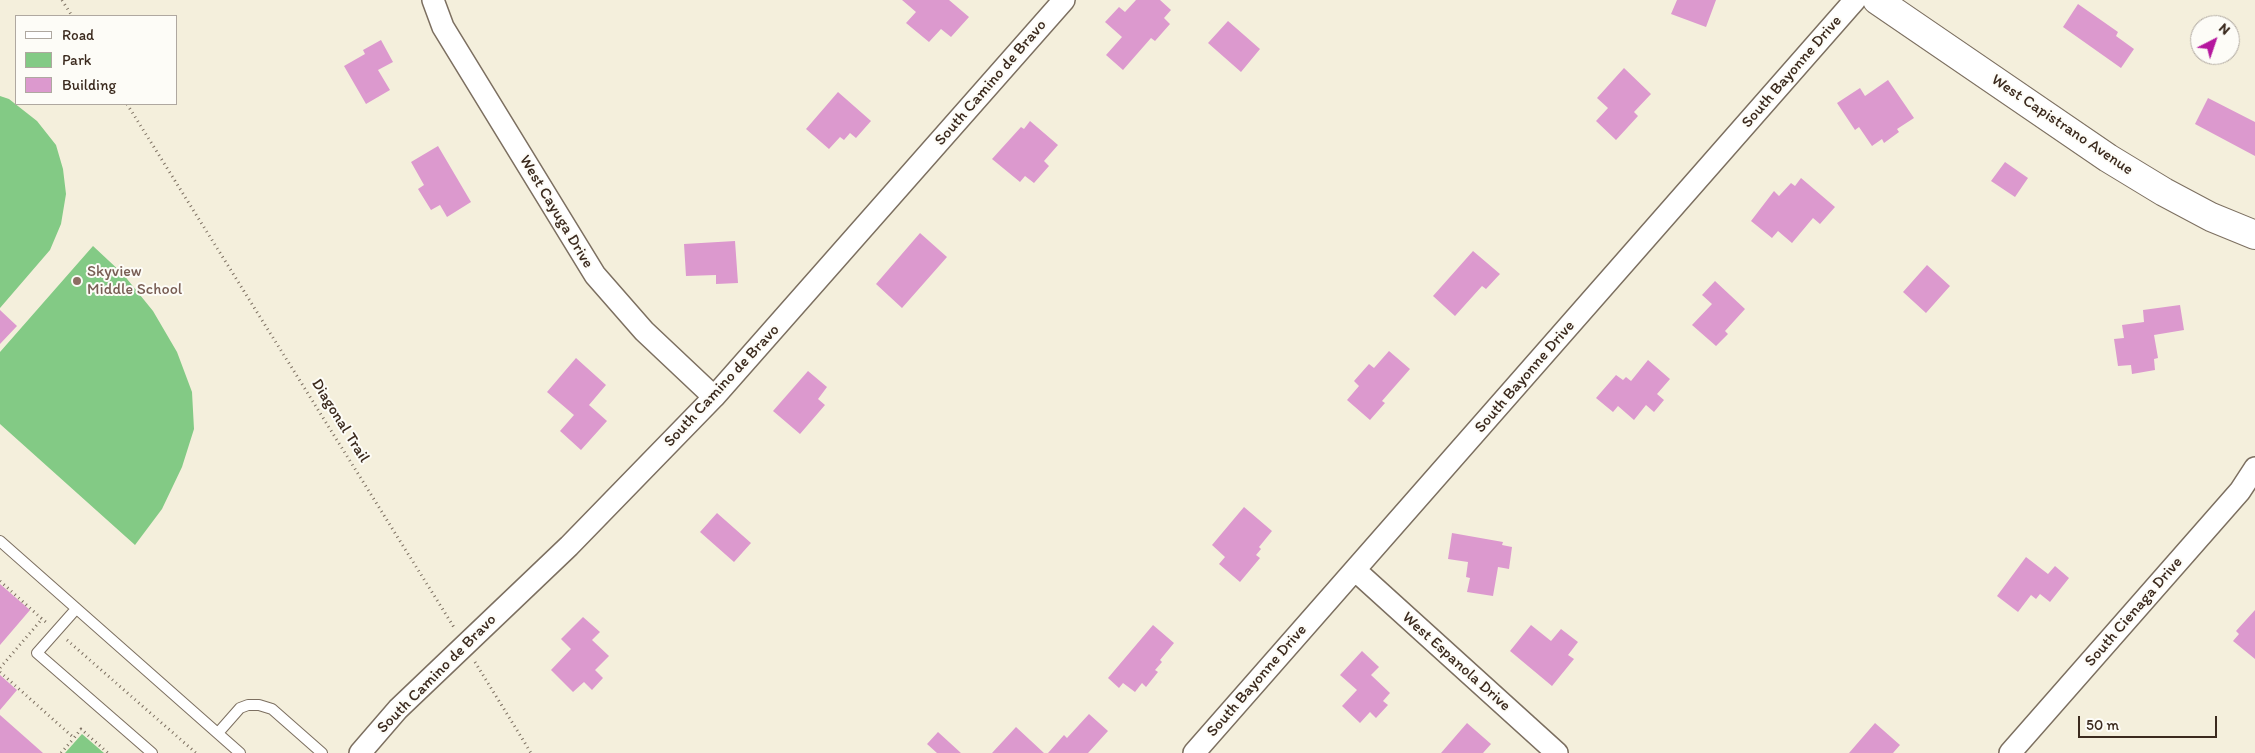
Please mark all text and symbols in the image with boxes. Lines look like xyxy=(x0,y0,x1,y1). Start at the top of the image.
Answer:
street label: South Bayonne Drive xyxy=(1738,12,1846,132)
legend xyxy=(15,15,178,105)
north arrow xyxy=(2190,15,2240,65)
street label: South Camino de Bravo xyxy=(931,16,1051,150)
text: N xyxy=(2215,20,2234,39)
text: Road xyxy=(62,26,94,44)
text: Park xyxy=(62,51,92,69)
street label: West Capistrano Avenue xyxy=(1987,70,2137,180)
text: Building xyxy=(62,76,116,94)
street label: West Cayuga Drive xyxy=(515,152,597,272)
place label: Skyview Middle School xyxy=(87,262,182,300)
marker: Skyview Middle School xyxy=(71,275,83,287)
street label: South Bayonne Drive xyxy=(1471,317,1579,437)
street label: South Camino de Bravo xyxy=(660,321,784,451)
street label: Diagonal Trail xyxy=(307,376,373,466)
street label: South Cienaga Drive xyxy=(2081,553,2187,671)
street label: West Espanola Drive xyxy=(1398,608,1514,716)
street label: South Camino de Bravo xyxy=(373,610,501,738)
street label: South Bayonne Drive xyxy=(1203,621,1311,741)
scale bar xyxy=(2080,706,2219,738)
text: 50 m xyxy=(2086,716,2119,734)

